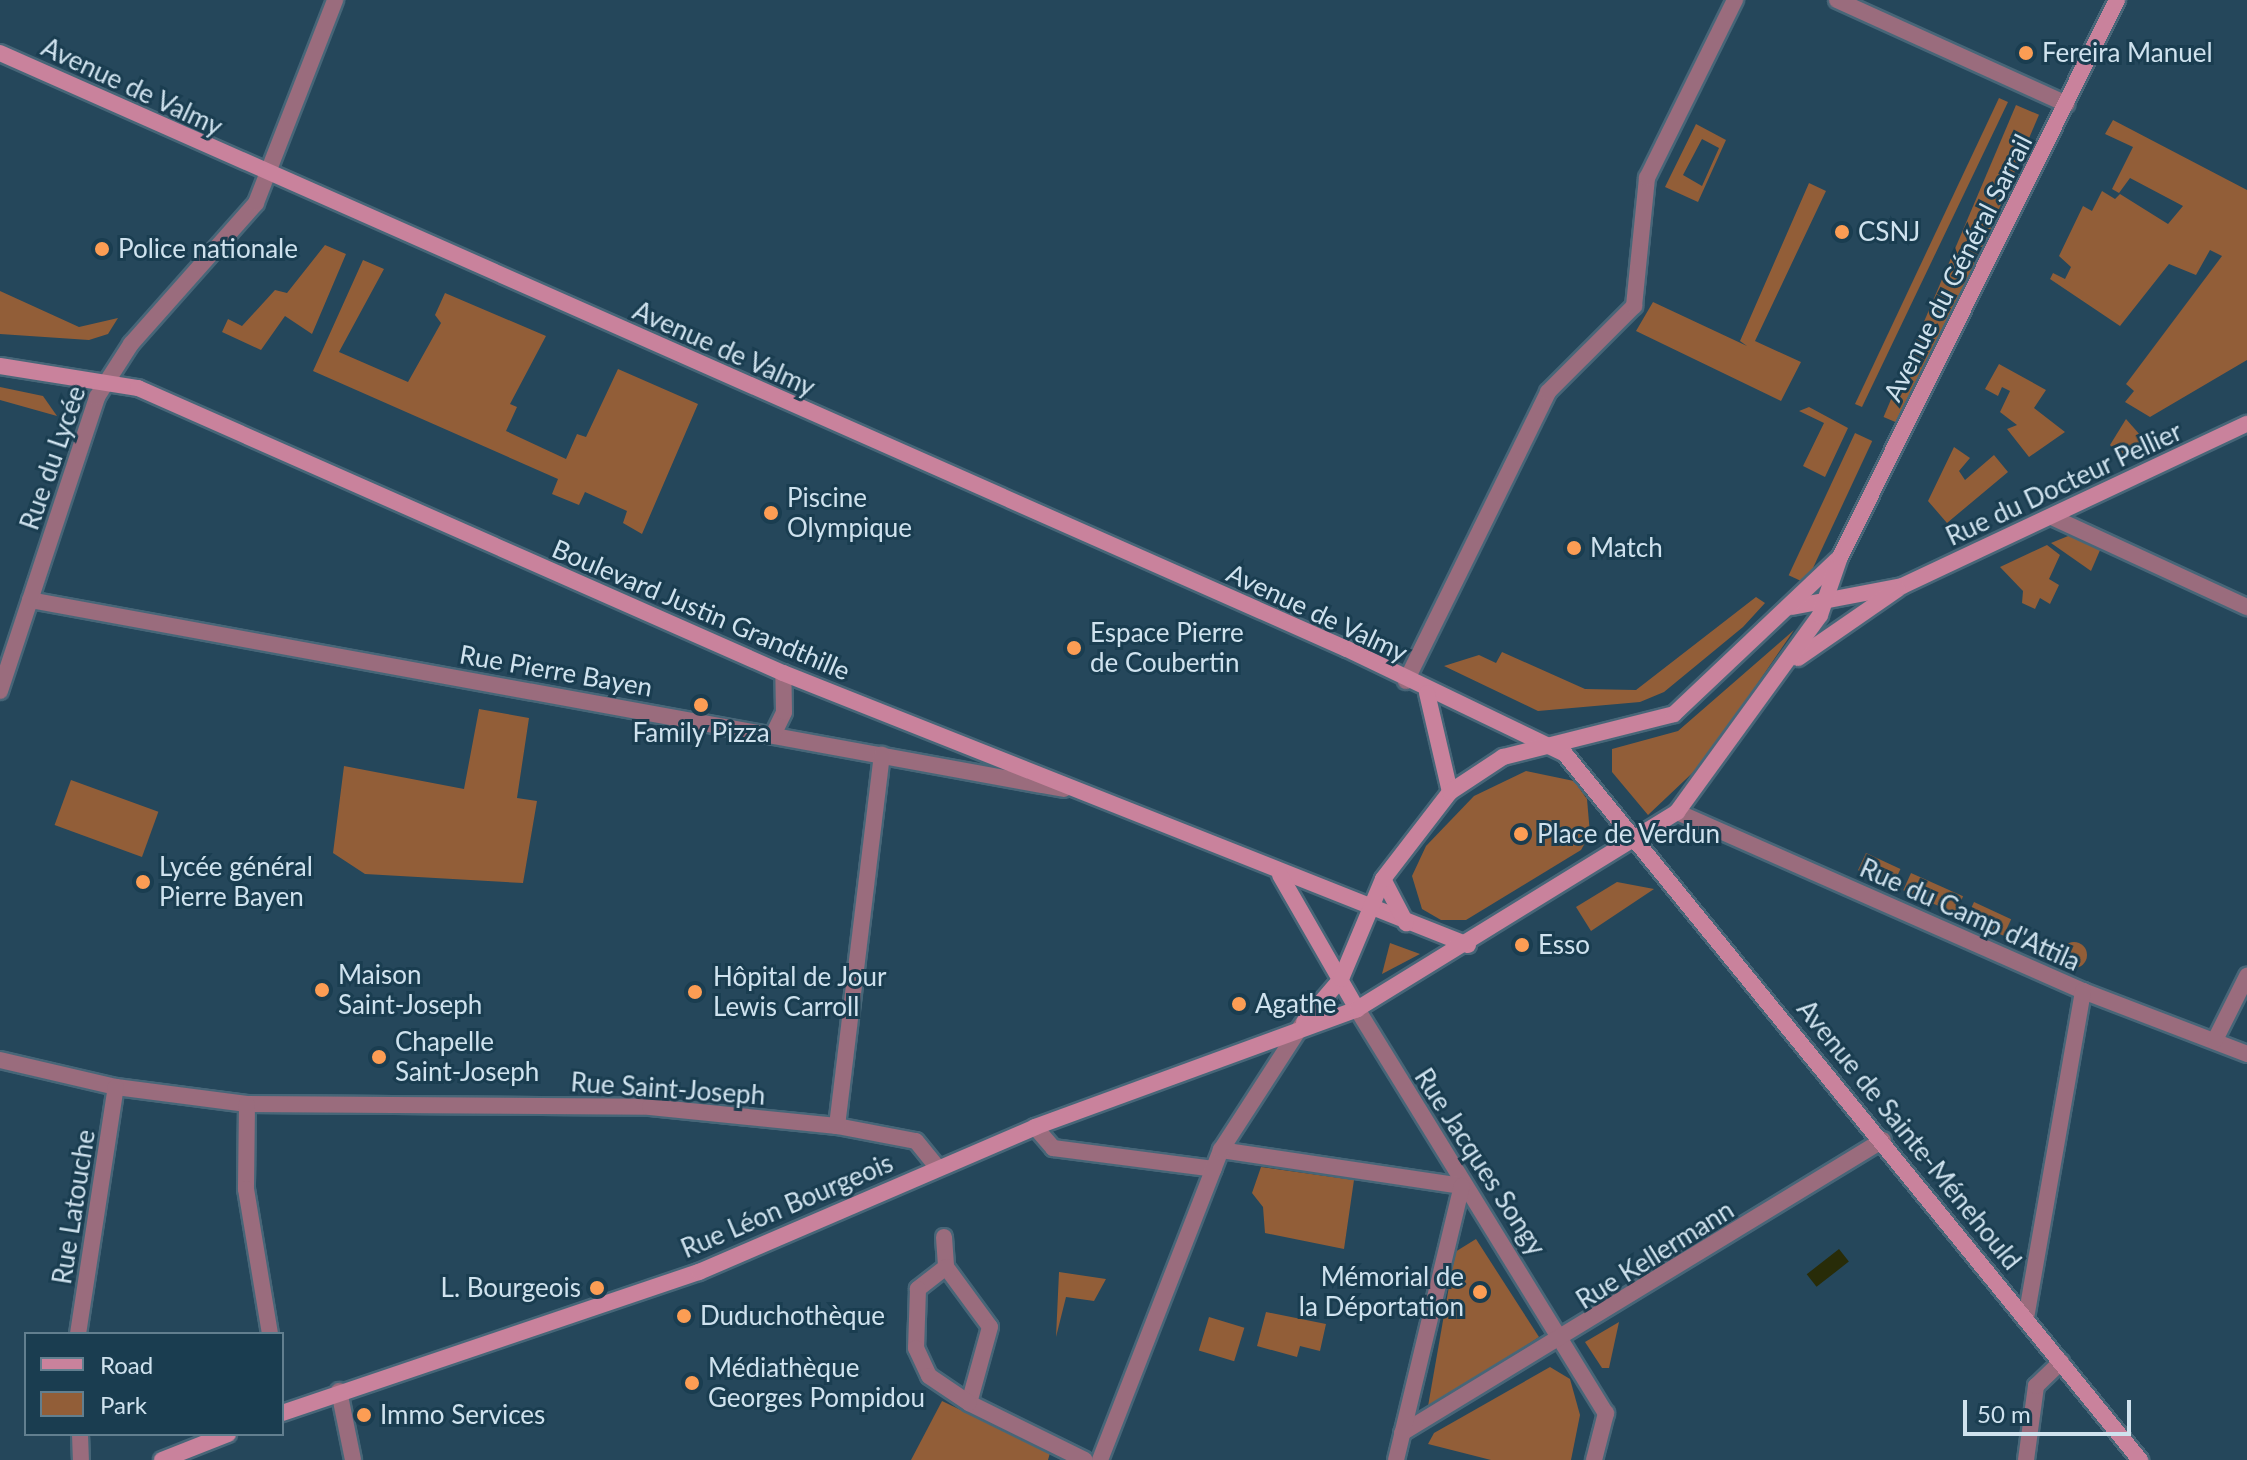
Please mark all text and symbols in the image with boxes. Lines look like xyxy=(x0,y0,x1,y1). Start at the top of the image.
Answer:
street label: Avenue de Valmy xyxy=(36,31,228,143)
place label: Fereira Manuel xyxy=(2042,37,2213,69)
marker: Fereira Manuel xyxy=(2017,44,2035,62)
street label: Avenue du Général Sarrail xyxy=(1877,129,2039,407)
place label: CSNJ xyxy=(1858,216,1920,248)
marker: CSNJ xyxy=(1833,223,1851,241)
place label: Police nationale xyxy=(118,233,298,265)
marker: Police nationale xyxy=(93,240,111,258)
street label: Avenue de Valmy xyxy=(628,295,820,403)
street label: Rue du Lycée xyxy=(14,382,92,534)
street label: Rue du Docteur Pellier xyxy=(1941,416,2187,552)
place label: Piscine Olympique xyxy=(787,482,912,544)
marker: Piscine Olympique xyxy=(762,504,780,522)
place label: Match xyxy=(1590,532,1663,564)
street label: Boulevard Justin Grandthille xyxy=(547,533,855,687)
marker: Match xyxy=(1565,539,1583,557)
street label: Avenue de Valmy xyxy=(1221,557,1413,669)
place label: Espace Pierre de Coubertin xyxy=(1090,617,1244,678)
street label: Rue Pierre Bayen xyxy=(457,639,655,703)
marker: Espace Pierre de Coubertin xyxy=(1065,639,1083,657)
marker: Family Pizza xyxy=(692,696,710,714)
place label: Family Pizza xyxy=(632,717,770,749)
place label: Place de Verdun xyxy=(1537,818,1721,850)
marker: Place de Verdun xyxy=(1512,825,1530,843)
place label: Lycée général Pierre Bayen xyxy=(159,851,313,912)
street label: Rue du Camp d'Attila xyxy=(1855,852,2085,978)
marker: Lycée général Pierre Bayen xyxy=(134,873,152,891)
place label: Esso xyxy=(1538,929,1590,961)
marker: Esso xyxy=(1513,936,1531,954)
place label: Maison Saint-Joseph xyxy=(338,959,482,1020)
place label: Hôpital de Jour Lewis Carroll xyxy=(713,961,887,1022)
marker: Maison Saint-Joseph xyxy=(313,981,331,999)
marker: Hôpital de Jour Lewis Carroll xyxy=(684,981,706,1003)
place label: Agathe xyxy=(1255,988,1336,1020)
street label: Avenue de Sainte-Ménehould xyxy=(1791,994,2027,1276)
marker: Agathe xyxy=(1230,995,1248,1013)
place label: Chapelle Saint-Joseph xyxy=(395,1026,539,1088)
marker: Chapelle Saint-Joseph xyxy=(370,1048,388,1066)
street label: Rue Jacques Songy xyxy=(1408,1062,1552,1262)
street label: Rue Saint-Joseph xyxy=(570,1067,766,1111)
street label: Rue Latouche xyxy=(46,1128,102,1286)
street label: Rue Léon Bourgeois xyxy=(676,1147,898,1265)
street label: Rue Kellermann xyxy=(1571,1194,1739,1316)
place label: Mémorial de la Déportation xyxy=(1299,1261,1464,1322)
place label: L. Bourgeois xyxy=(441,1272,581,1304)
marker: L. Bourgeois xyxy=(588,1279,606,1297)
marker: Mémorial de la Déportation xyxy=(1471,1283,1489,1301)
place label: Duduchothèque xyxy=(700,1300,885,1332)
marker: Duduchothèque xyxy=(675,1307,693,1325)
legend xyxy=(24,1332,284,1436)
text: Road xyxy=(100,1350,153,1379)
place label: Médiathèque Georges Pompidou xyxy=(708,1352,925,1414)
marker: Médiathèque Georges Pompidou xyxy=(683,1374,701,1392)
scale bar xyxy=(1967,1384,2135,1434)
text: Park xyxy=(100,1390,147,1419)
place label: Immo Services xyxy=(380,1399,545,1431)
text: 50 m xyxy=(1977,1399,2031,1428)
marker: Immo Services xyxy=(355,1406,373,1424)

